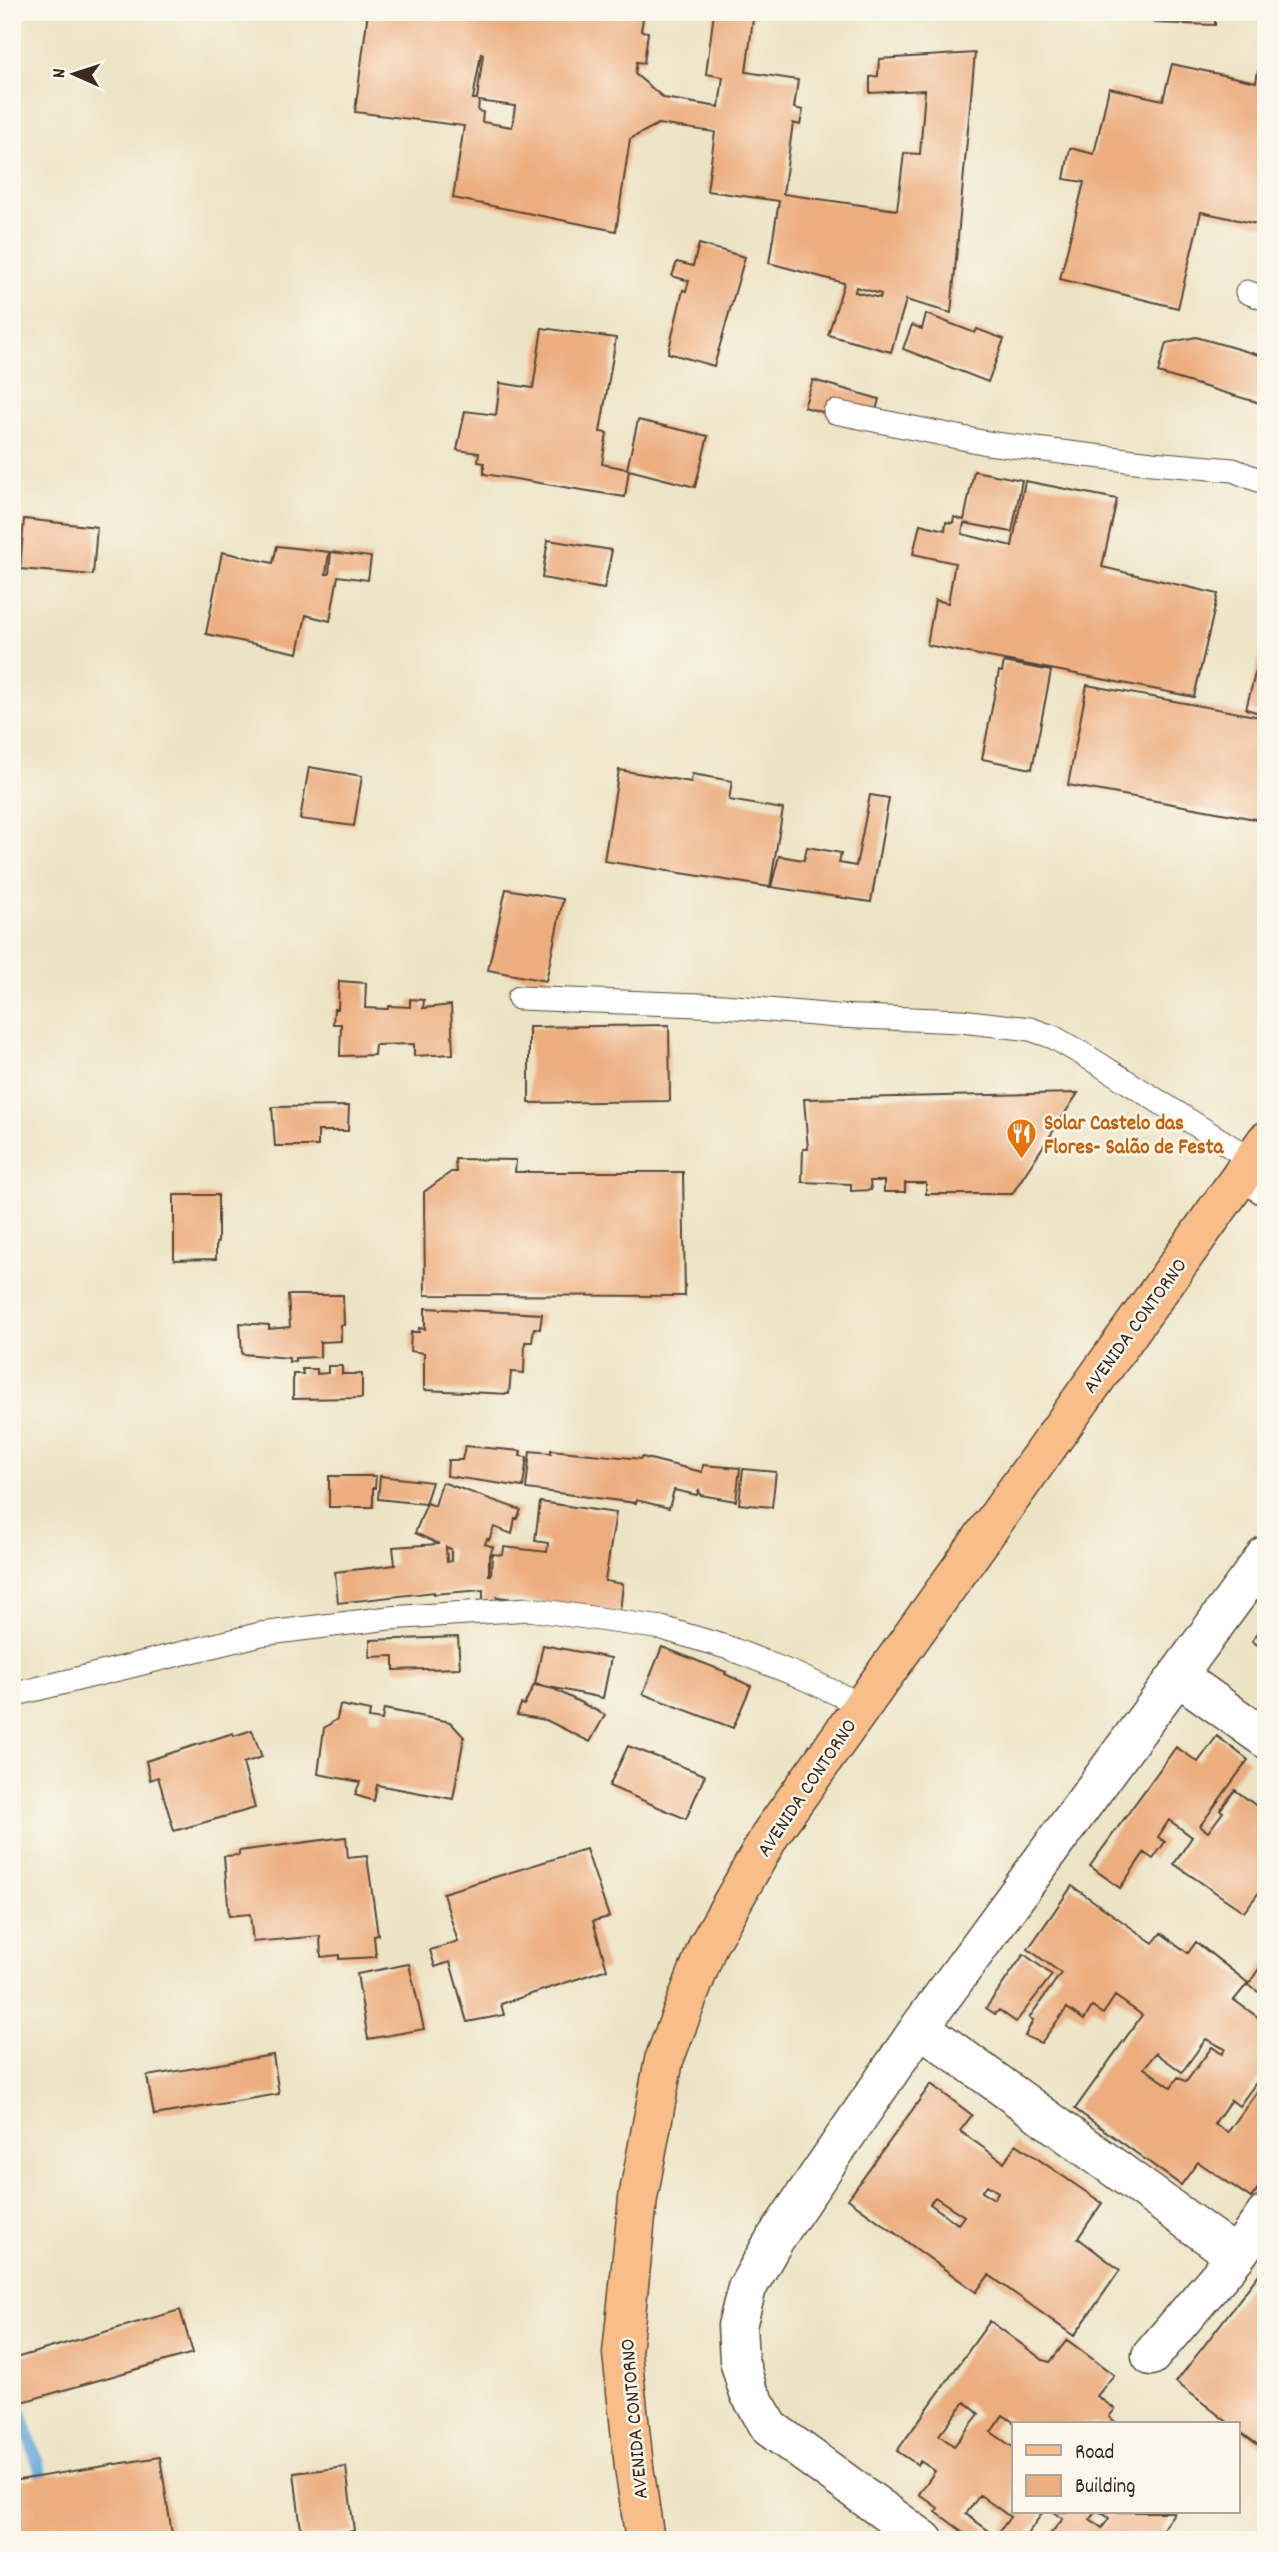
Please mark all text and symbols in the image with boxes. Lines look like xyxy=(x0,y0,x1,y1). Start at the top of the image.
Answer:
north arrow xyxy=(38,38,108,108)
text: N xyxy=(47,68,74,79)
place label: Solar Castelo das Flores- Salão de Festa xyxy=(1044,1110,1224,1164)
restaurant icon: Solar Castelo das Flores- Salão de Festa xyxy=(1004,1117,1038,1161)
street label: AVENIDA CONTORNO xyxy=(1077,1253,1196,1401)
street label: AVENIDA CONTORNO xyxy=(751,1714,866,1864)
street label: AVENIDA CONTORNO xyxy=(614,2337,658,2500)
legend xyxy=(1012,2422,1240,2514)
text: Road xyxy=(1075,2439,1114,2469)
text: Building xyxy=(1075,2473,1135,2503)

